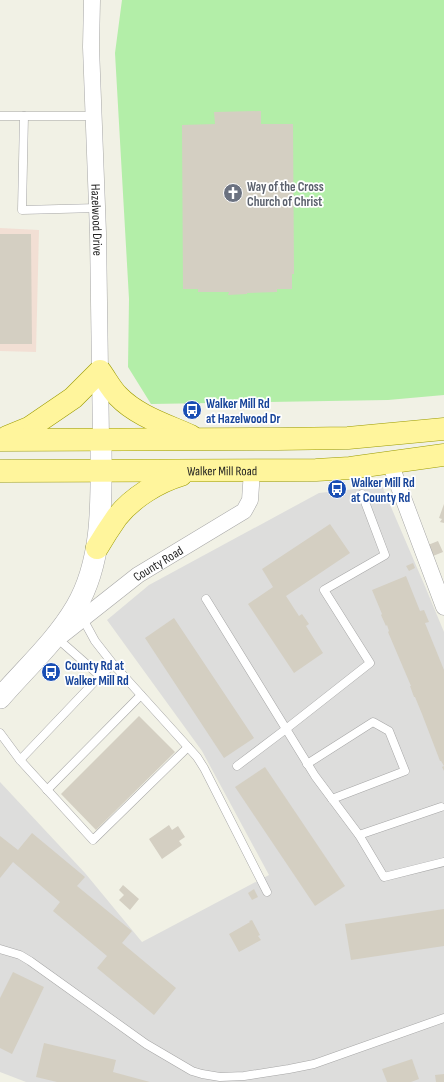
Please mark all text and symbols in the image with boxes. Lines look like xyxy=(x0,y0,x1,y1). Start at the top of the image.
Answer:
place label: Way of the Cross Church of Christ xyxy=(247,179,324,210)
church icon: Way of the Cross Church of Christ xyxy=(222,182,244,204)
street label: Hazelwood Drive xyxy=(87,184,105,256)
place label: Walker Mill Rd at Hazelwood Dr xyxy=(206,396,280,427)
bus stop icon: Walker Mill Rd at Hazelwood Dr xyxy=(181,399,203,421)
street label: Walker Mill Road xyxy=(187,463,257,479)
place label: Walker Mill Rd at County Rd xyxy=(351,475,415,506)
bus stop icon: Walker Mill Rd at County Rd xyxy=(326,478,348,500)
street label: County Road xyxy=(130,543,186,585)
place label: County Rd at Walker Mill Rd xyxy=(65,658,129,689)
bus stop icon: County Rd at Walker Mill Rd xyxy=(40,661,62,683)

